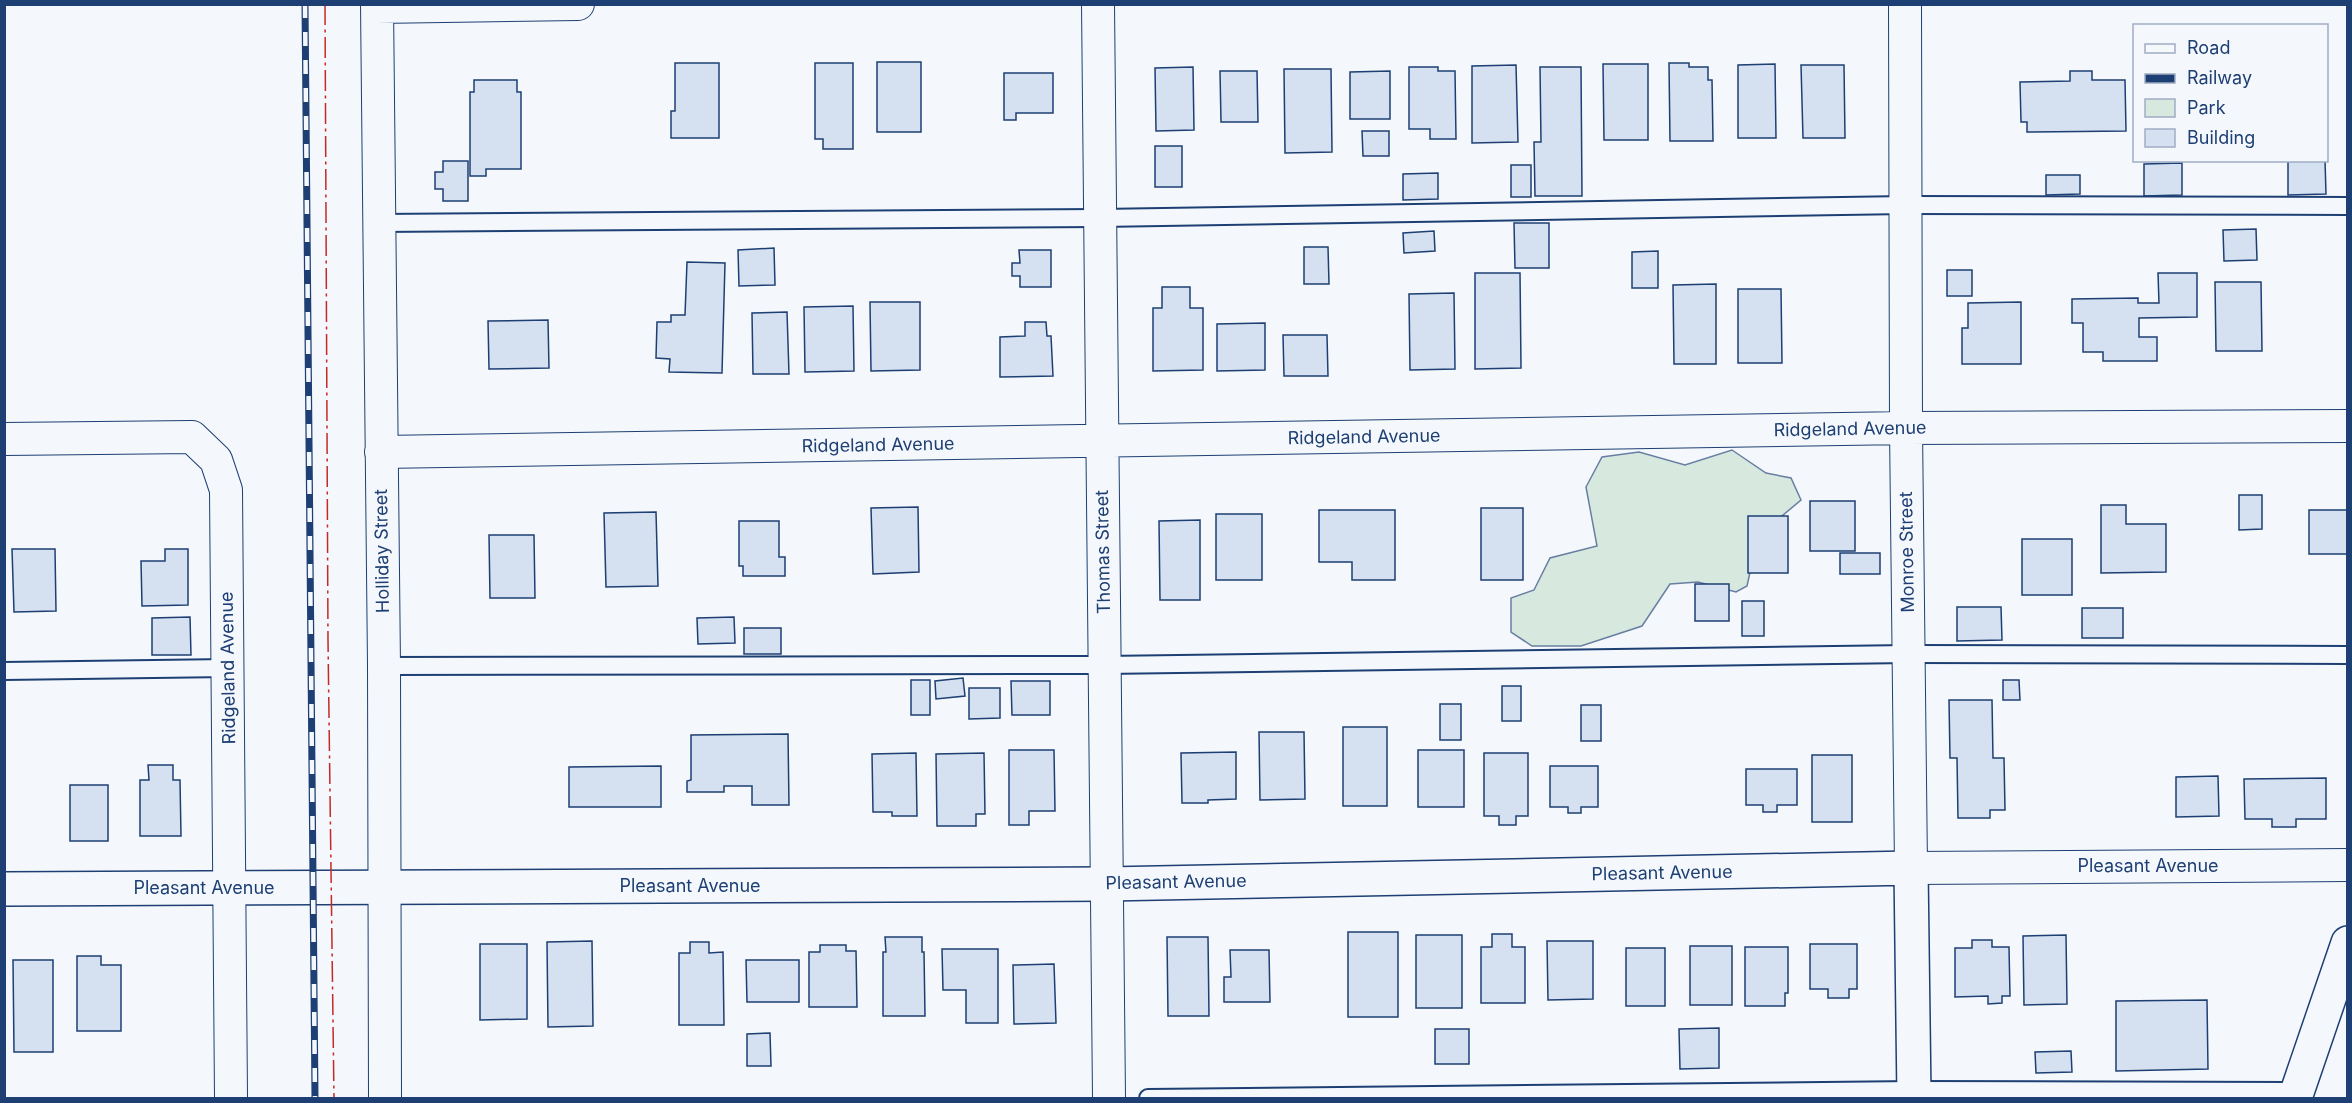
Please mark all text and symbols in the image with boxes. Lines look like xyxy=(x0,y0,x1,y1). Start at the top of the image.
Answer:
legend xyxy=(2133,24,2328,162)
text: Road xyxy=(2187,37,2230,58)
text: Railway xyxy=(2187,67,2252,88)
text: Park xyxy=(2187,97,2226,118)
text: Building xyxy=(2187,127,2255,148)
street label: Ridgeland Avenue xyxy=(1773,417,1927,440)
street label: Ridgeland Avenue xyxy=(1287,425,1441,448)
street label: Ridgeland Avenue xyxy=(801,433,955,456)
street label: Holliday Street xyxy=(370,489,393,613)
street label: Thomas Street xyxy=(1091,490,1114,614)
street label: Monroe Street xyxy=(1895,491,1918,613)
street label: Ridgeland Avenue xyxy=(216,591,239,745)
street label: Pleasant Avenue xyxy=(2077,855,2219,876)
street label: Pleasant Avenue xyxy=(1591,861,1733,884)
street label: Pleasant Avenue xyxy=(1105,870,1247,893)
street label: Pleasant Avenue xyxy=(619,875,761,896)
street label: Pleasant Avenue xyxy=(133,877,275,898)

